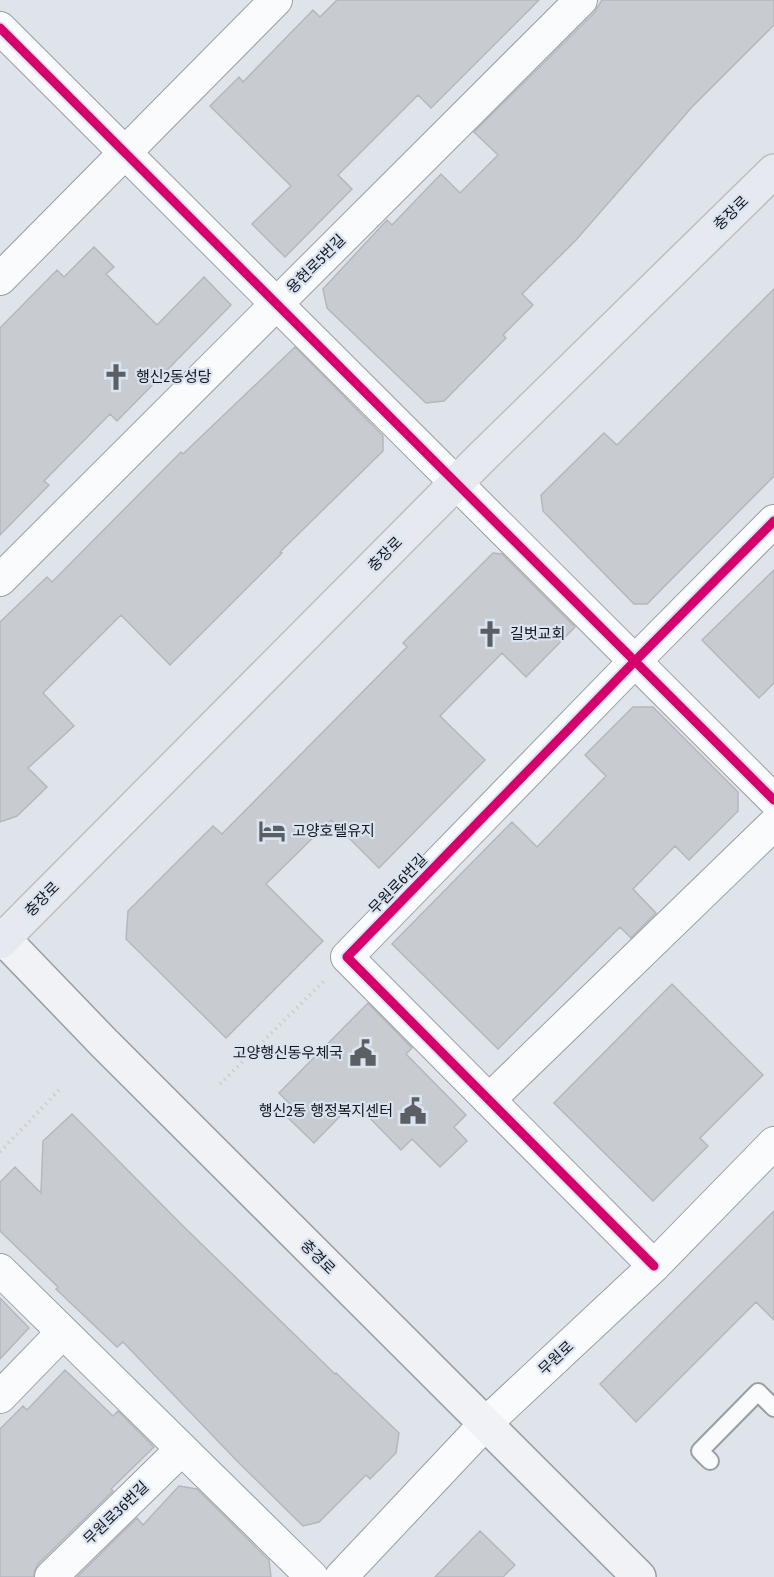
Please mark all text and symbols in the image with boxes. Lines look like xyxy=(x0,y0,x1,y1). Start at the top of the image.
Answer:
street label: 충장로 xyxy=(710,192,752,234)
street label: 용현로5번길 xyxy=(283,231,349,297)
church icon: 행신2동성당 xyxy=(101,362,131,392)
place label: 행신2동성당 xyxy=(136,368,212,386)
street label: 충장로 xyxy=(364,533,406,575)
church icon: 길벗교회 xyxy=(475,619,505,649)
place label: 길벗교회 xyxy=(510,625,565,643)
hotel icon: 고양호텔유지 xyxy=(257,816,287,846)
place label: 고양호텔유지 xyxy=(292,822,375,840)
street label: 무원로6번길 xyxy=(365,850,431,918)
street label: 충장로 xyxy=(21,878,63,920)
public building icon: 고양행신동우체국 xyxy=(348,1038,378,1068)
place label: 고양행신동우체국 xyxy=(233,1044,343,1062)
public building icon: 행신2동 행정복지센터 xyxy=(398,1096,428,1126)
place label: 행신2동 행정복지센터 xyxy=(259,1102,393,1120)
street label: 충경로 xyxy=(297,1236,339,1278)
street label: 무원로 xyxy=(535,1337,577,1379)
street label: 무원로36번길 xyxy=(80,1478,152,1548)

